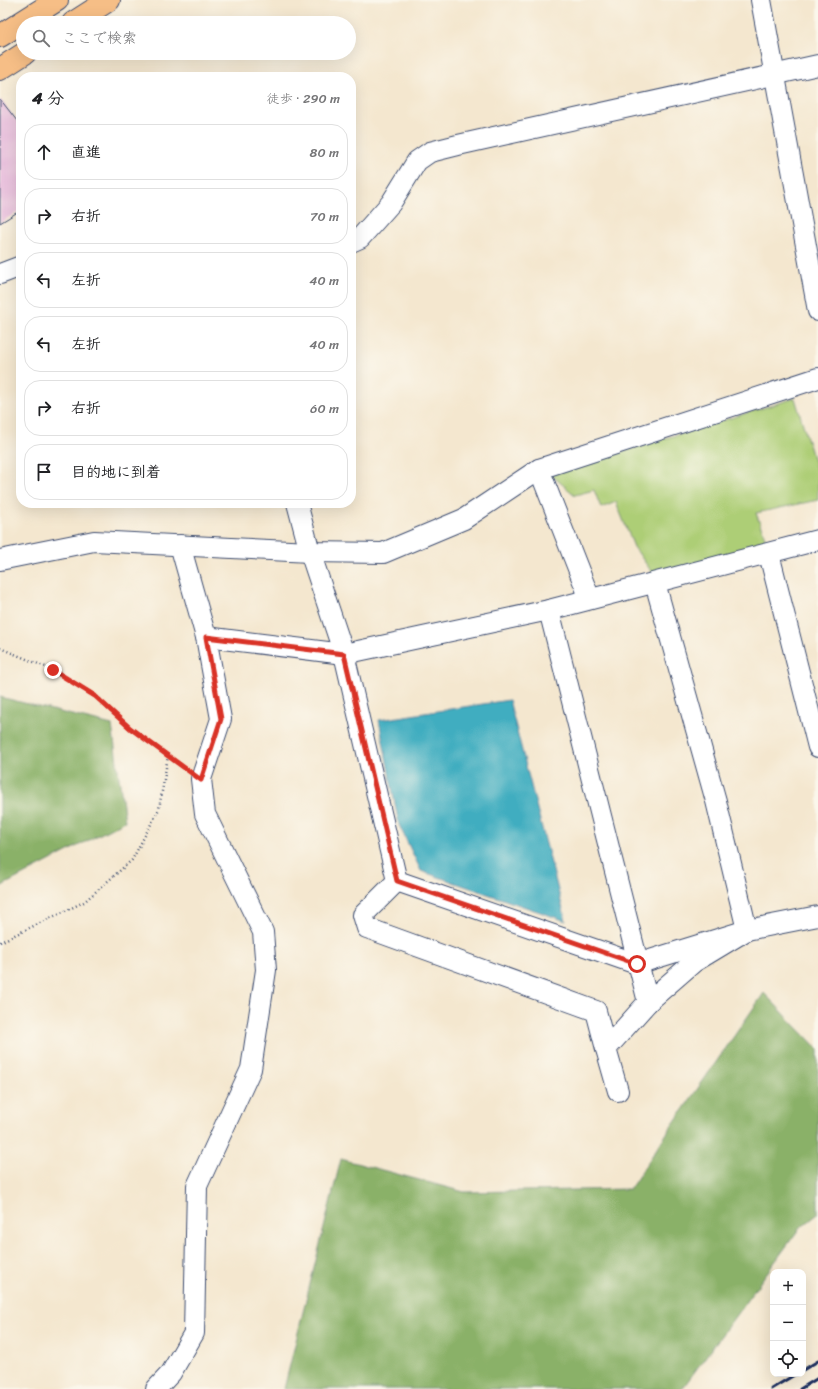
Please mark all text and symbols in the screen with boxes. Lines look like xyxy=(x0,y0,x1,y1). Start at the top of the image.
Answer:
search box xyxy=(16,16,356,60)
text: ここで検索 xyxy=(62,25,137,51)
icon: search xyxy=(30,27,52,49)
text: 4 分 xyxy=(32,83,64,113)
text: 徒歩 · 290 m xyxy=(267,87,340,110)
text: 直進 xyxy=(71,139,101,165)
icon: ahead xyxy=(33,141,55,163)
text: 80 m xyxy=(310,141,339,164)
text: 右折 xyxy=(71,203,101,229)
icon: right xyxy=(33,205,55,227)
text: 70 m xyxy=(310,205,339,228)
text: 左折 xyxy=(71,267,101,293)
icon: left xyxy=(33,269,55,291)
text: 40 m xyxy=(309,269,339,292)
text: 左折 xyxy=(71,331,101,357)
icon: left xyxy=(33,333,55,355)
text: 40 m xyxy=(309,333,339,356)
text: 右折 xyxy=(71,395,101,421)
icon: right xyxy=(33,397,55,419)
text: 60 m xyxy=(310,397,339,420)
text: 目的地に到着 xyxy=(71,459,161,485)
icon: arrive xyxy=(33,461,55,483)
route end xyxy=(44,661,62,679)
route start xyxy=(628,955,646,973)
map controls xyxy=(770,1269,806,1377)
button: + xyxy=(770,1269,806,1305)
button: − xyxy=(770,1305,806,1341)
button: locate xyxy=(770,1341,806,1377)

